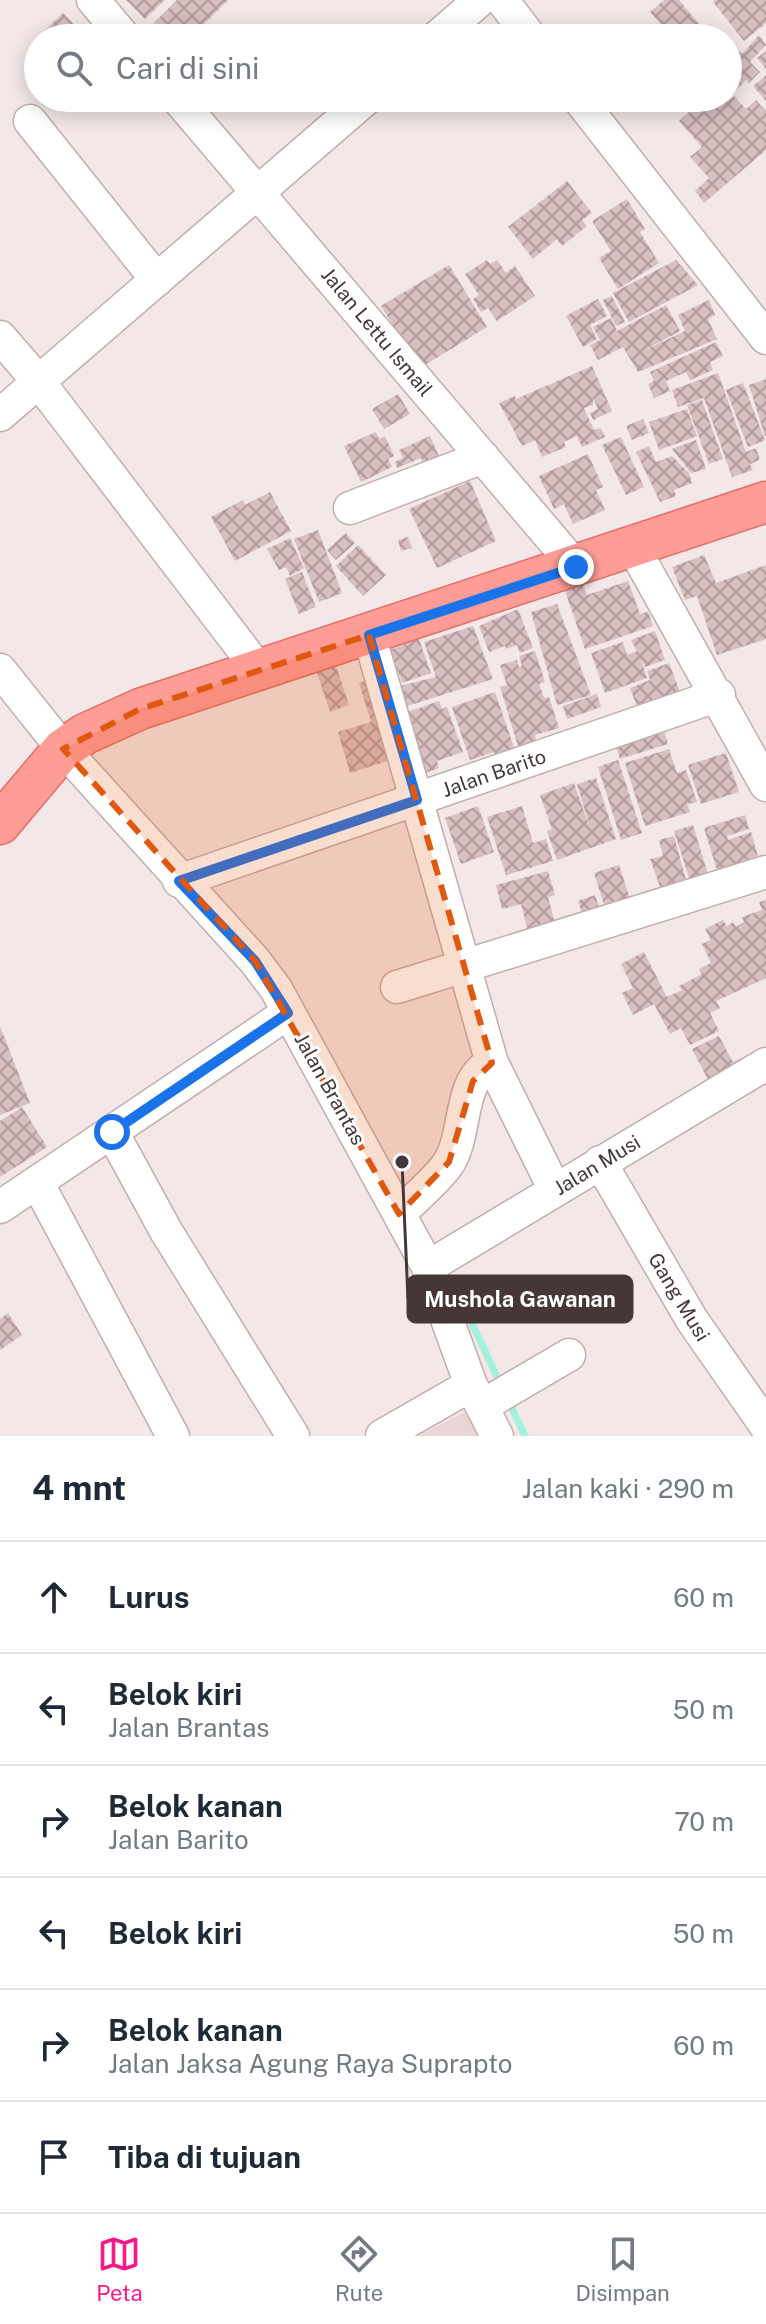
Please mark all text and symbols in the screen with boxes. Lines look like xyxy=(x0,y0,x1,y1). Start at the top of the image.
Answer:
search box xyxy=(24,24,742,112)
icon: search xyxy=(52,46,96,90)
text: Cari di sini xyxy=(116,50,259,86)
street label: Jalan Lettu Ismail xyxy=(316,263,438,401)
route end xyxy=(558,549,594,585)
street label: Jalan Barito xyxy=(439,744,549,802)
street label: Jalan Brantas xyxy=(289,1029,371,1149)
route start xyxy=(94,1114,130,1150)
street label: Jalan Musi xyxy=(549,1130,645,1200)
street label: Gang Musi xyxy=(643,1248,715,1346)
callout: Mushola Gawanan xyxy=(408,1276,632,1322)
text: Mushola Gawanan xyxy=(424,1286,616,1312)
text: 4 mnt xyxy=(32,1468,126,1508)
text: Jalan kaki · 290 m xyxy=(522,1473,734,1504)
icon: ahead xyxy=(32,1575,76,1619)
text: Lurus xyxy=(108,1579,190,1615)
text: 60 m xyxy=(673,1582,734,1613)
text: Belok kiri xyxy=(108,1676,242,1712)
icon: left xyxy=(32,1687,76,1731)
text: 50 m xyxy=(673,1694,734,1725)
text: Jalan Brantas xyxy=(108,1712,269,1743)
text: Belok kanan xyxy=(108,1788,283,1824)
icon: right xyxy=(32,1799,76,1843)
text: 70 m xyxy=(674,1806,734,1837)
text: Jalan Barito xyxy=(108,1824,249,1855)
icon: left xyxy=(32,1911,76,1955)
text: Belok kiri xyxy=(108,1915,242,1951)
text: 50 m xyxy=(673,1918,734,1949)
text: Belok kanan xyxy=(108,2012,283,2048)
icon: right xyxy=(32,2023,76,2067)
text: 60 m xyxy=(673,2030,734,2061)
text: Jalan Jaksa Agung Raya Suprapto xyxy=(108,2048,512,2079)
icon: arrive xyxy=(32,2135,76,2179)
text: Tiba di tujuan xyxy=(108,2139,301,2175)
tab: Peta xyxy=(96,2232,143,2306)
tab: Rute xyxy=(335,2232,383,2306)
tab: Disimpan xyxy=(576,2232,670,2306)

